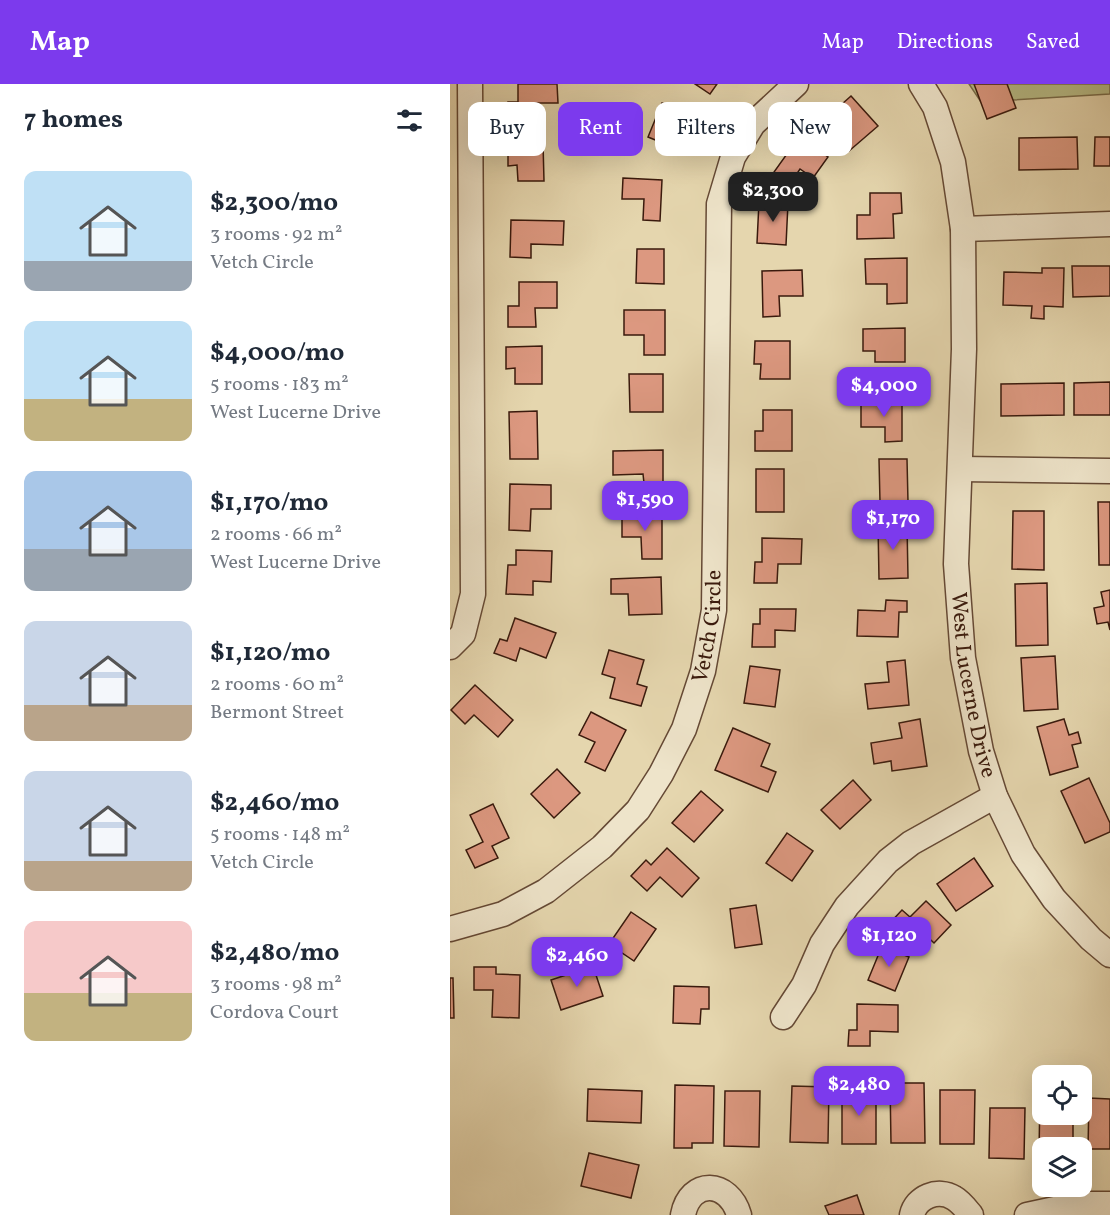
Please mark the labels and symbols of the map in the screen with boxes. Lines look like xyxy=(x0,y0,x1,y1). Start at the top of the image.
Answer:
pin: $2,300 xyxy=(724,172,822,223)
pin: $4,000 xyxy=(835,367,933,418)
pin: $1,590 xyxy=(596,481,694,532)
pin: $1,170 xyxy=(844,500,942,551)
street label: Vetch Circle xyxy=(684,570,730,687)
street label: West Lucerne Drive xyxy=(943,591,1004,782)
pin: $1,120 xyxy=(840,917,938,968)
pin: $2,460 xyxy=(528,937,626,988)
pin: $2,480 xyxy=(810,1066,908,1117)

